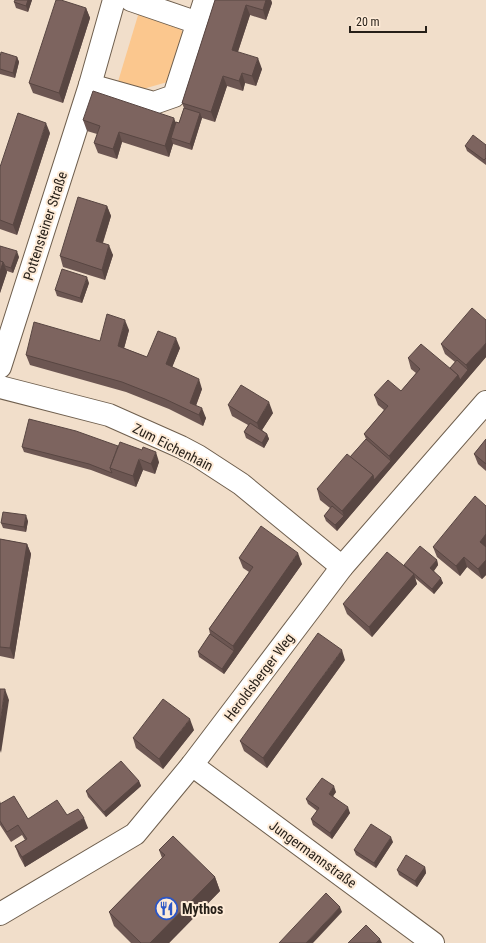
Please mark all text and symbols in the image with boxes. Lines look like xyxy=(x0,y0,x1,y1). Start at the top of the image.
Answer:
scale bar xyxy=(350,8,426,34)
text: 20 m xyxy=(356,15,380,29)
street label: Pottensteiner Straße xyxy=(20,169,70,282)
street label: Zum Eichenhain xyxy=(130,420,216,474)
street label: Heroldsberger Weg xyxy=(221,630,297,724)
street label: Jungermannstraße xyxy=(266,817,360,891)
restaurant icon: Mythos xyxy=(154,896,180,922)
place label: Mythos xyxy=(182,901,223,917)

